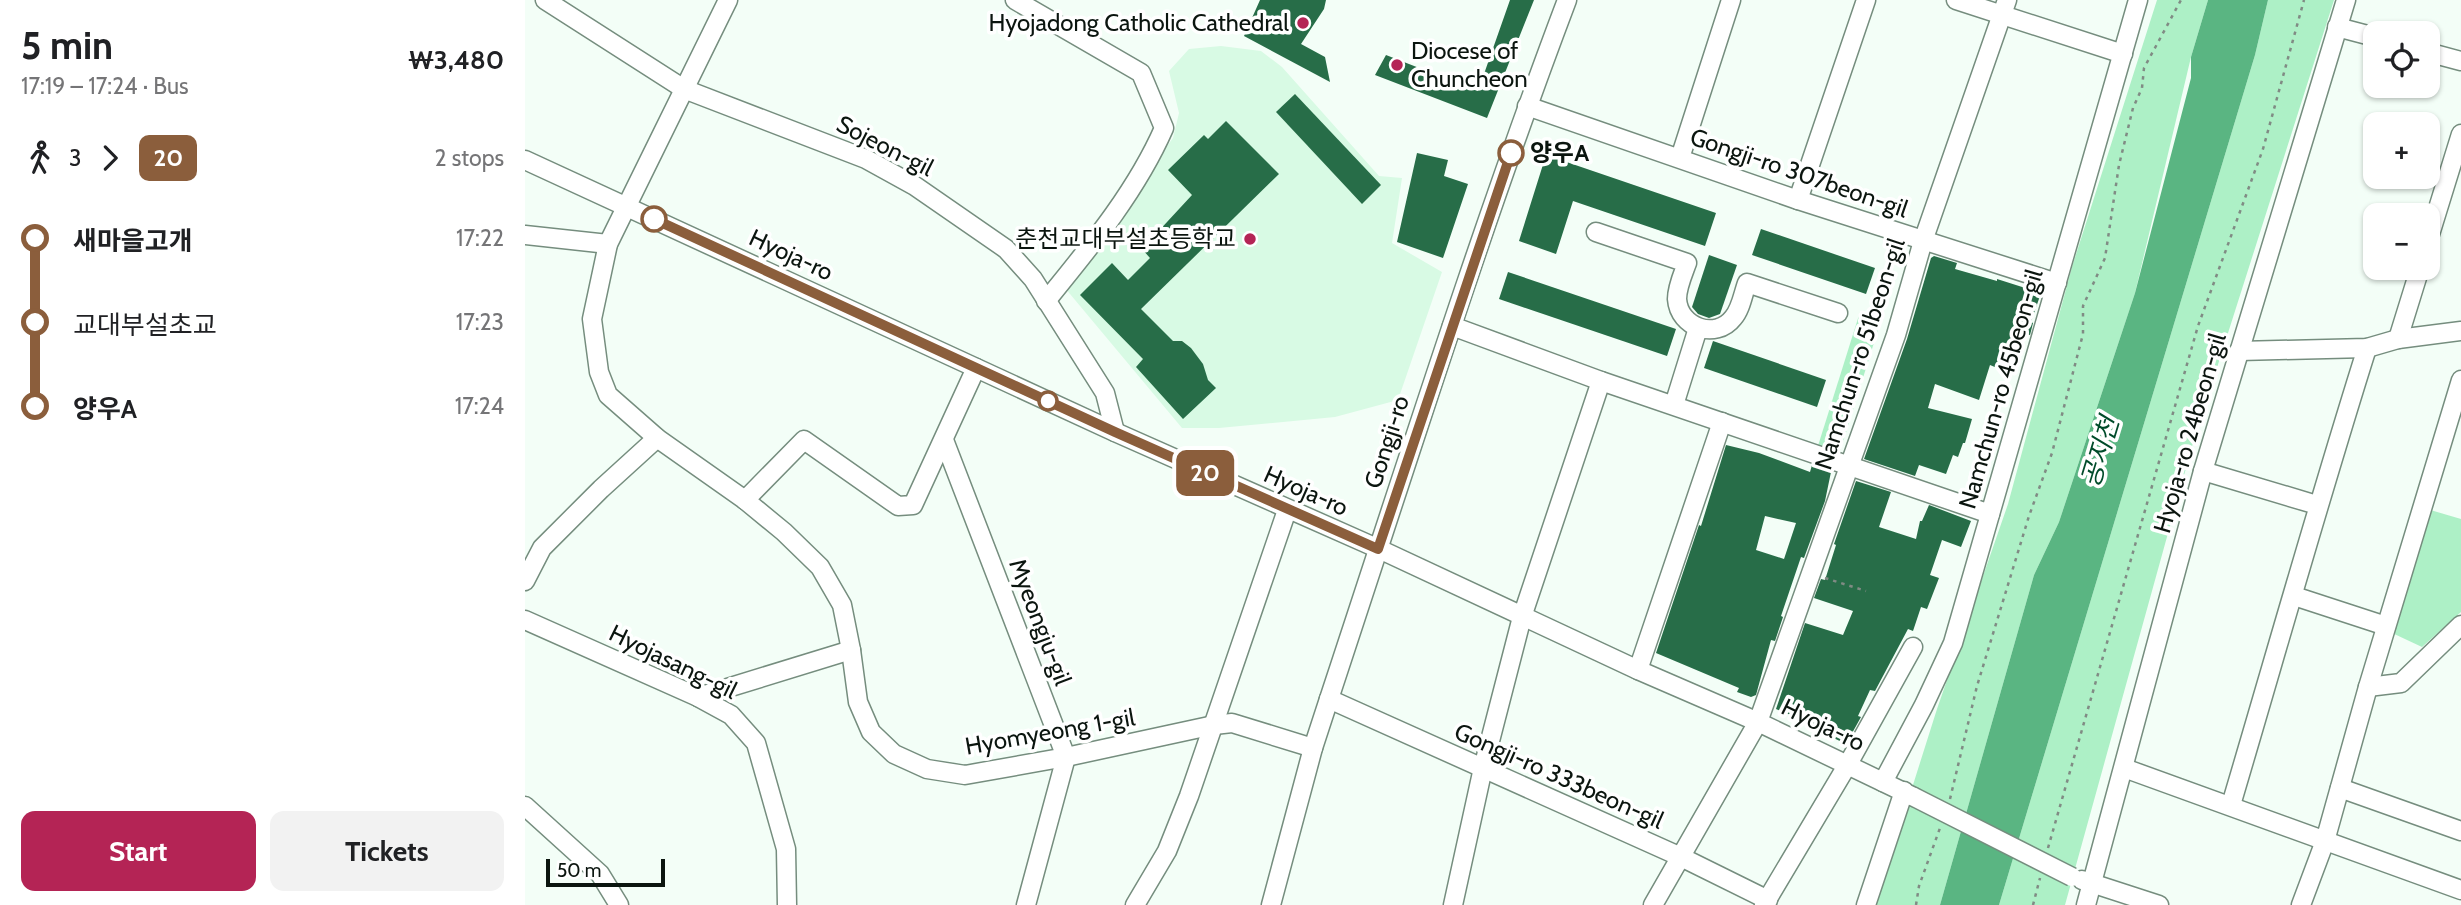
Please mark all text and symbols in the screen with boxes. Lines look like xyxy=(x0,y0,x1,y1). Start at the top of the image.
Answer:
place label: Hyojadong Catholic Cathedral xyxy=(989,8,1289,37)
marker: Hyojadong Catholic Cathedral xyxy=(1295,15,1311,31)
map controls xyxy=(2363,21,2440,280)
button: locate xyxy=(2363,21,2440,98)
text: 5 min xyxy=(21,22,113,69)
place label: Diocese of Chuncheon xyxy=(1411,36,1528,93)
text: ₩3,480 xyxy=(409,44,504,76)
marker: Diocese of Chuncheon xyxy=(1389,57,1405,73)
text: 17:19 – 17:24 · Bus xyxy=(21,72,188,100)
street label: Sojeon-gil xyxy=(832,109,939,182)
button: + xyxy=(2363,112,2440,189)
street label: Gongji-ro 307beon-gil xyxy=(1686,122,1912,224)
place label: 양우A xyxy=(1530,138,1589,167)
icon: walk xyxy=(21,139,59,177)
icon: forward xyxy=(91,139,129,177)
marker: 양우A xyxy=(1498,140,1524,166)
text: 20 xyxy=(153,143,183,172)
text: 3 xyxy=(69,144,81,172)
text: 2 stops xyxy=(435,144,504,172)
button: − xyxy=(2363,203,2440,280)
unlabelled marker xyxy=(641,206,667,232)
street label: Hyoja-ro xyxy=(745,223,838,287)
text: 17:22 xyxy=(456,224,504,252)
place label: 춘천교대부설초등학교 xyxy=(1015,224,1236,253)
text: 새마을고개 xyxy=(73,225,193,257)
marker: 춘천교대부설초등학교 xyxy=(1242,231,1258,247)
street label: Namchun-ro 51beon-gil xyxy=(1808,234,1911,473)
street label: Namchun-ro 45beon-gil xyxy=(1952,266,2049,512)
text: 17:23 xyxy=(456,308,504,336)
text: 교대부설초교 xyxy=(73,309,217,341)
street label: Hyoja-ro 24beon-gil xyxy=(2147,329,2232,536)
unlabelled marker xyxy=(1038,391,1058,411)
text: 17:24 xyxy=(455,392,504,420)
street label: Gongji-ro xyxy=(1358,392,1415,492)
text: 양우A xyxy=(73,393,137,425)
water label: 공지천 xyxy=(2074,410,2127,491)
line badge: 20 xyxy=(1173,450,1237,496)
text: 20 xyxy=(1190,458,1220,487)
street label: Hyoja-ro xyxy=(1260,459,1353,522)
street label: Myeongju-gil xyxy=(1003,554,1078,689)
street label: Hyojasang-gil xyxy=(605,618,742,705)
street label: Hyoja-ro xyxy=(1777,692,1870,757)
street label: Hyomyeong 1-gil xyxy=(963,702,1137,761)
street label: Gongji-ro 333beon-gil xyxy=(1450,716,1669,835)
button: Start xyxy=(21,811,256,891)
button: Tickets xyxy=(270,811,504,891)
scale bar xyxy=(546,856,665,888)
text: 50 m xyxy=(557,859,601,882)

